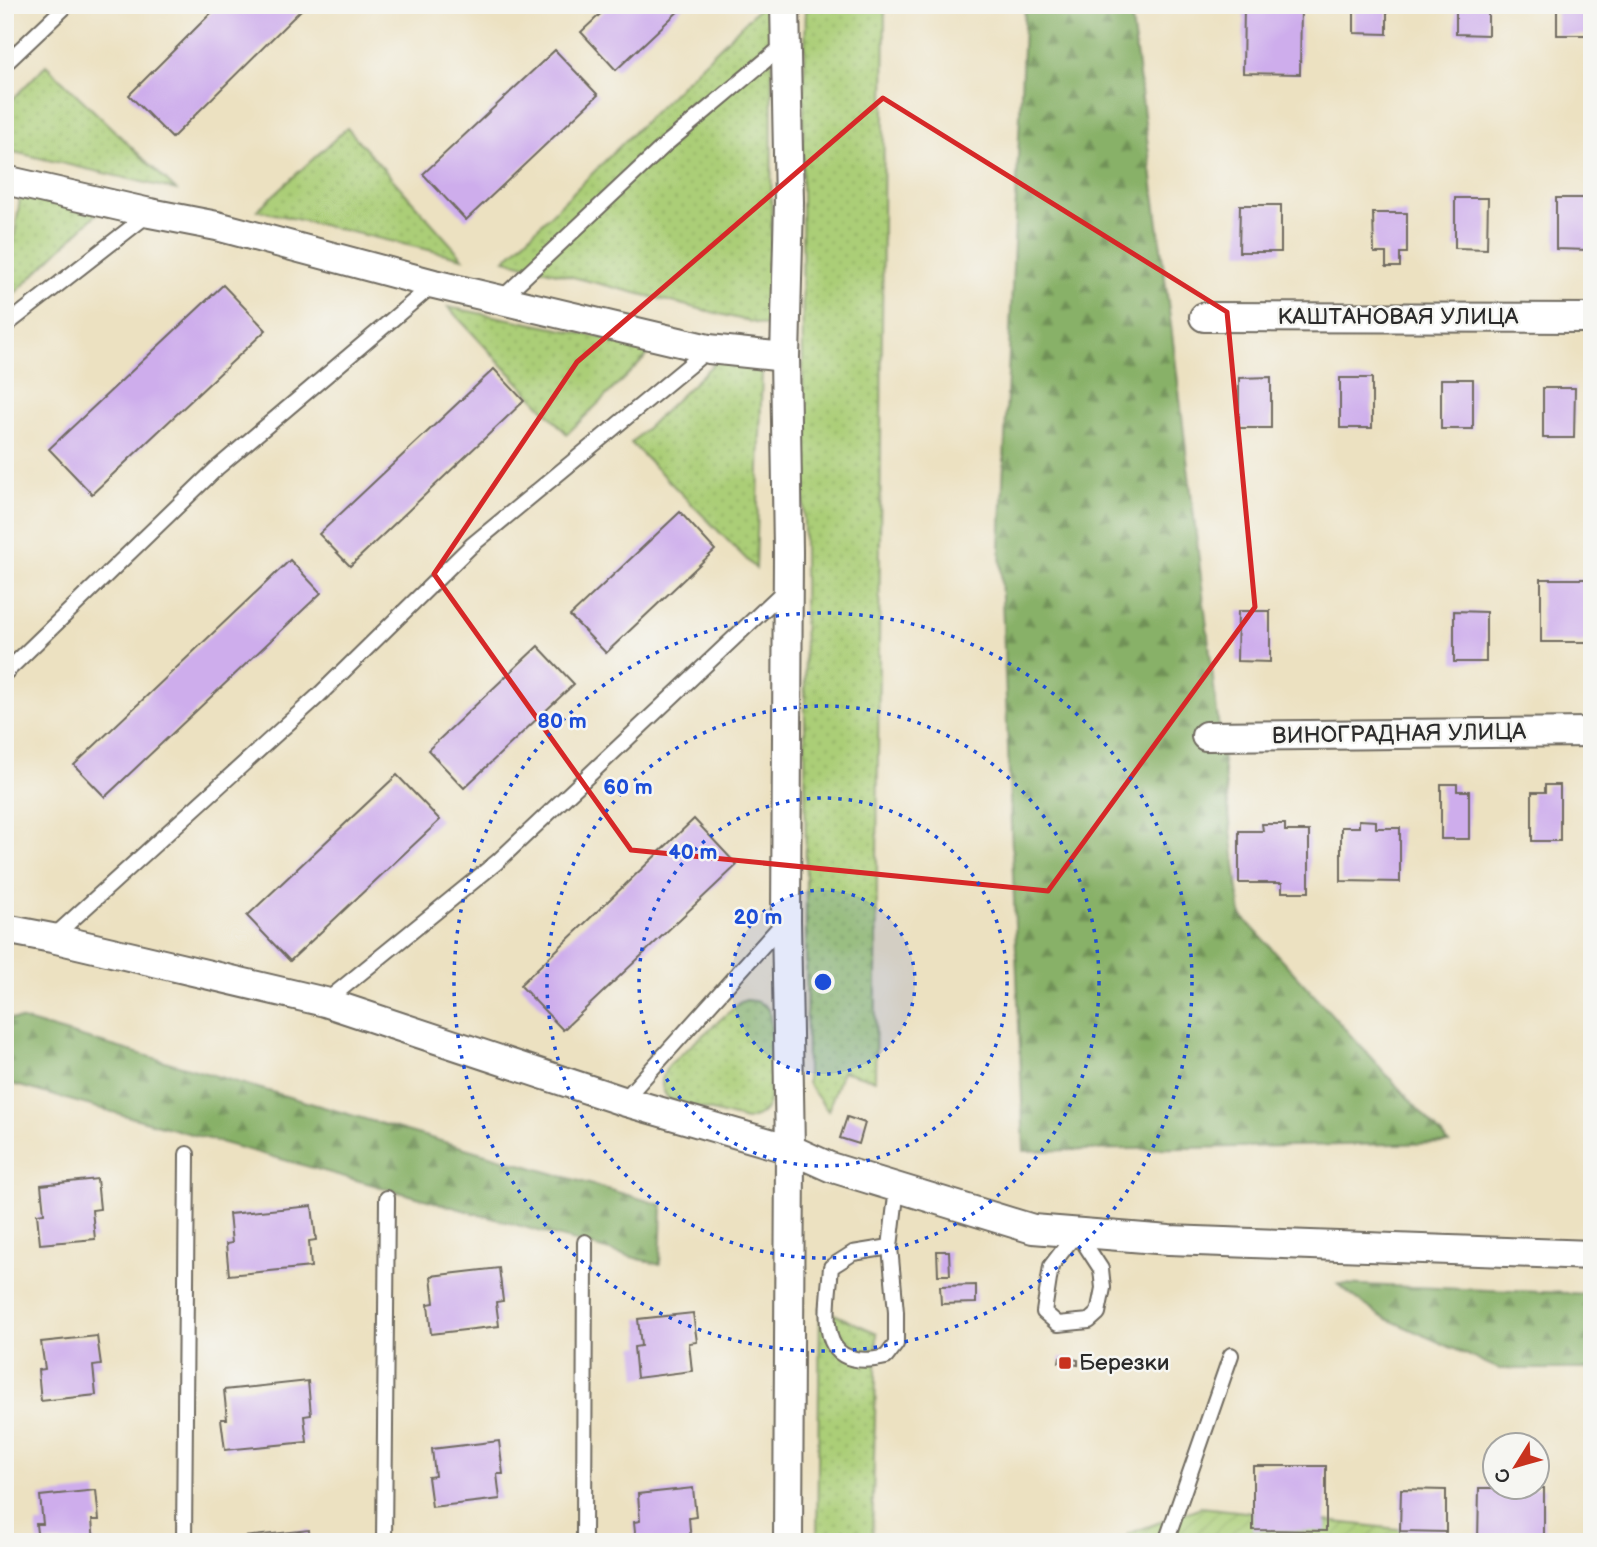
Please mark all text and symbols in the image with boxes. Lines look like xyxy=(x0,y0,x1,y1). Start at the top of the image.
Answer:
street label: КАШТАНОВАЯ УЛИЦА xyxy=(1278,303,1519,331)
text: 80 m xyxy=(537,709,587,734)
street label: ВИНОГРАДНАЯ УЛИЦА xyxy=(1272,718,1526,750)
text: 60 m xyxy=(603,775,653,800)
text: 40 m xyxy=(668,840,718,865)
text: 20 m xyxy=(734,905,782,930)
centre of rings xyxy=(811,970,835,994)
place label: Березки xyxy=(1079,1349,1170,1377)
marker: Березки xyxy=(1057,1355,1073,1371)
north arrow xyxy=(1482,1432,1552,1502)
text: С xyxy=(1490,1463,1517,1488)

